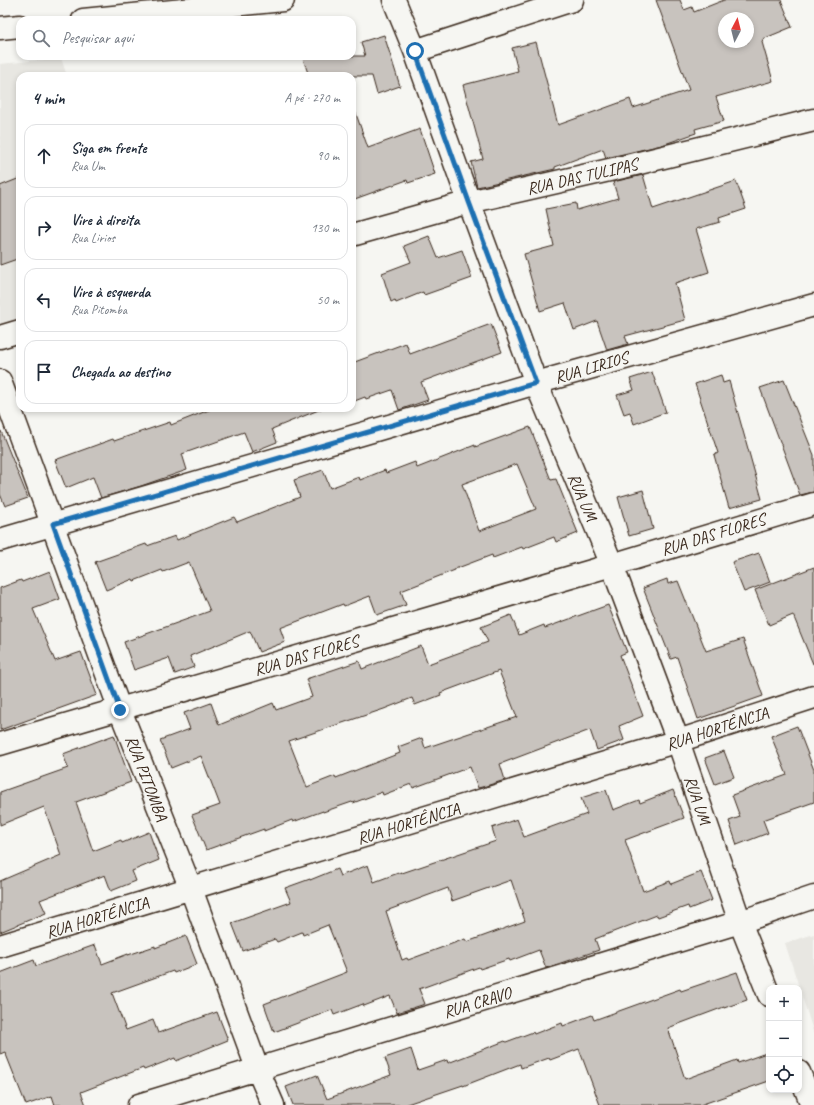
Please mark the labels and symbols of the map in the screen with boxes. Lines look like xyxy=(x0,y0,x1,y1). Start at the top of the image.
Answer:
north arrow xyxy=(718,12,754,48)
route start xyxy=(406,42,424,60)
street label: RUA DAS TULIPAS xyxy=(525,153,643,199)
street label: RUA LIRIOS xyxy=(552,346,634,388)
street label: RUA UM xyxy=(563,470,603,526)
street label: RUA DAS FLORES xyxy=(659,508,771,560)
street label: RUA DAS FLORES xyxy=(252,630,364,680)
route end xyxy=(111,701,129,719)
street label: RUA HORTÊNCIA xyxy=(663,702,771,755)
street label: RUA PITOMBA xyxy=(121,732,173,824)
street label: RUA UM xyxy=(679,773,716,829)
street label: RUA HORTÊNCIA xyxy=(354,798,463,849)
street label: RUA HORTÊNCIA xyxy=(43,892,152,943)
street label: RUA CRAVO xyxy=(441,981,516,1023)

